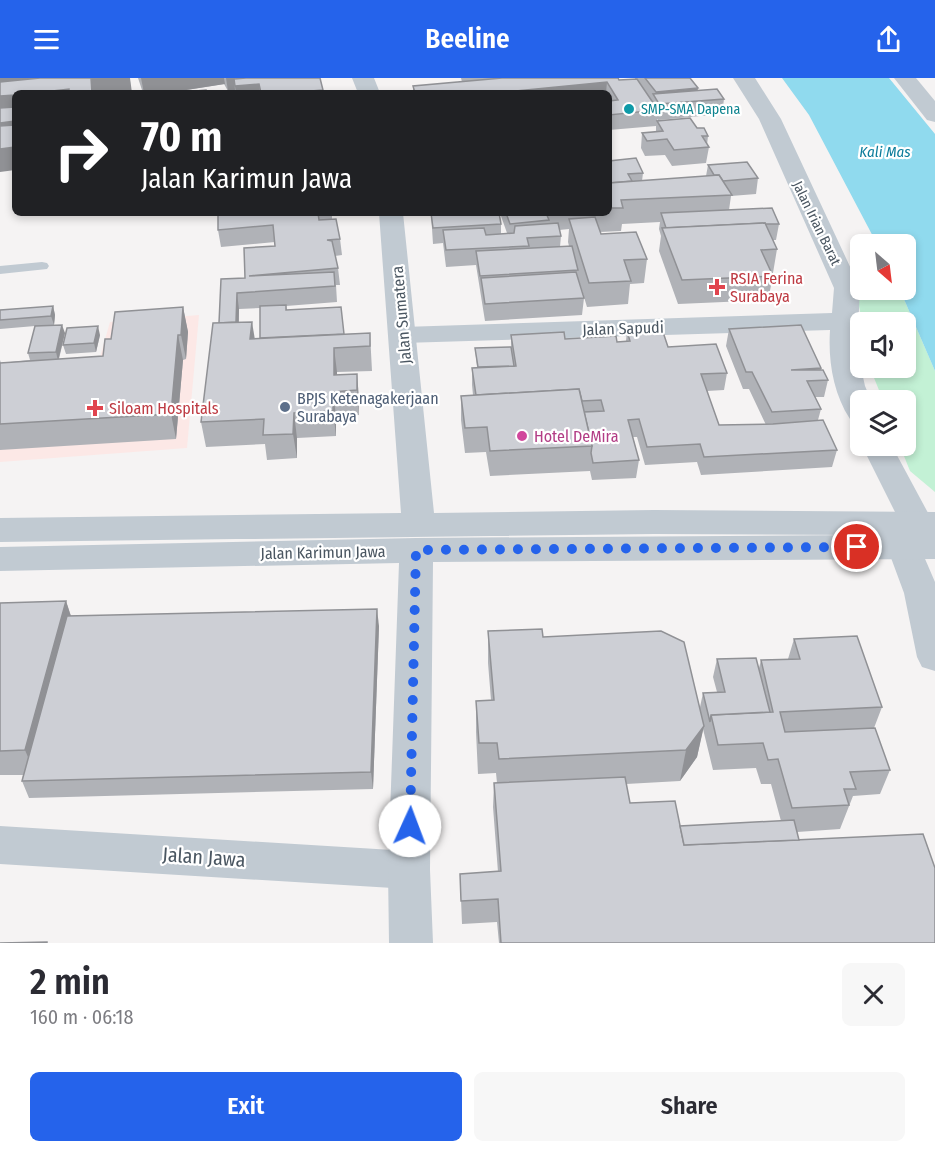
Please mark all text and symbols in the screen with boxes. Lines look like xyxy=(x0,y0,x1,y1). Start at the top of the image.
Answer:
icon: menu xyxy=(30,23,63,56)
text: Beeline xyxy=(425,23,510,55)
icon: share xyxy=(872,23,905,56)
place label: SMP-SMA Dapena xyxy=(641,101,740,118)
marker: SMP-SMA Dapena xyxy=(622,102,636,116)
text: 70 m xyxy=(141,112,222,162)
icon: right xyxy=(42,114,120,192)
water label: Kali Mas xyxy=(859,143,911,161)
text: Jalan Karimun Jawa xyxy=(141,163,352,195)
street label: Jalan Irian Barat xyxy=(789,178,844,269)
north arrow xyxy=(850,234,916,300)
map controls xyxy=(850,234,916,456)
street label: Jalan Sumatera xyxy=(388,265,415,365)
place label: RSIA Ferina Surabaya xyxy=(730,269,803,306)
marker: RSIA Ferina Surabaya xyxy=(708,278,726,296)
button: sound xyxy=(850,312,916,378)
street label: Jalan Sapudi xyxy=(582,318,664,339)
place label: BPJS Ketenagakerjaan Surabaya xyxy=(297,389,439,426)
button: layers xyxy=(850,390,916,456)
marker: Siloam Hospitals xyxy=(86,399,104,417)
place label: Siloam Hospitals xyxy=(109,399,219,418)
marker: BPJS Ketenagakerjaan Surabaya xyxy=(278,400,292,414)
place label: Hotel DeMira xyxy=(534,427,619,446)
marker: Hotel DeMira xyxy=(515,429,529,443)
pin xyxy=(831,521,882,572)
icon: arrive xyxy=(840,530,873,563)
street label: Jalan Karimun Jawa xyxy=(260,542,386,563)
position arrow xyxy=(378,794,442,858)
street label: Jalan Jawa xyxy=(162,842,246,872)
text: 2 min xyxy=(30,960,110,1004)
button: close xyxy=(842,963,905,1026)
text: 160 m · 06:18 xyxy=(30,1005,133,1029)
button: Exit xyxy=(30,1072,462,1141)
button: Share xyxy=(474,1072,905,1141)

